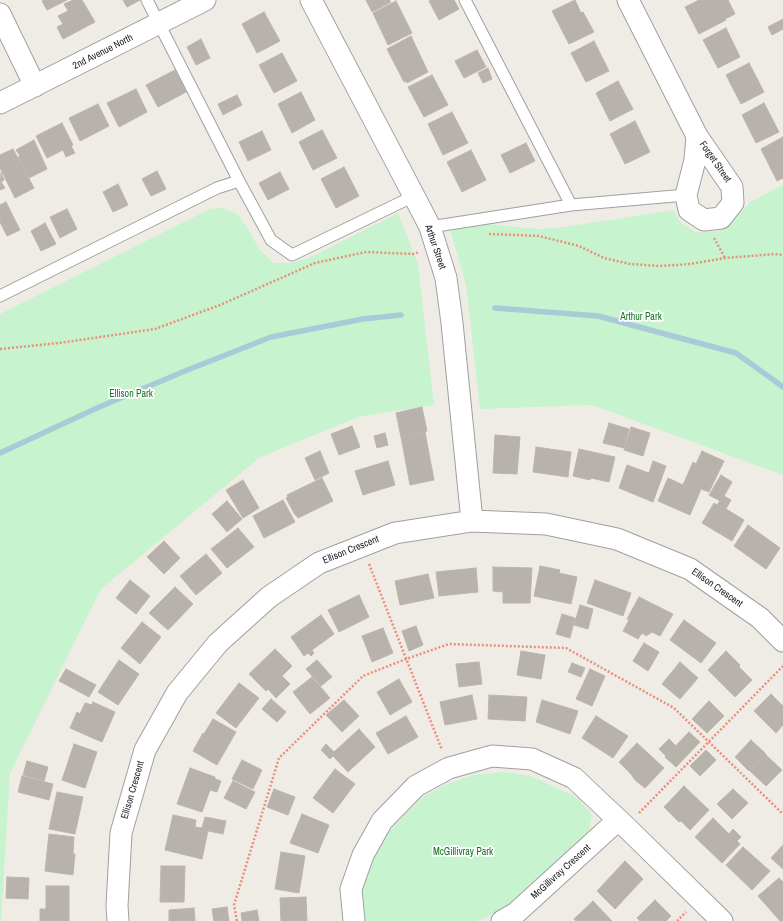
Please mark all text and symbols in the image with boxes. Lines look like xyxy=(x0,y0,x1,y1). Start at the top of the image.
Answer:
street label: 2nd Avenue North xyxy=(71,32,135,72)
street label: Forget Street xyxy=(696,139,734,185)
street label: Arthur Street xyxy=(422,223,448,271)
park label: Arthur Park xyxy=(620,311,662,323)
park label: Ellison Park xyxy=(109,388,153,400)
street label: Ellison Crescent xyxy=(321,533,381,567)
street label: Ellison Crescent xyxy=(689,566,745,610)
street label: Ellison Crescent xyxy=(119,760,147,820)
street label: McGillivray Crescent xyxy=(529,842,593,902)
park label: McGillivray Park xyxy=(433,846,493,858)

